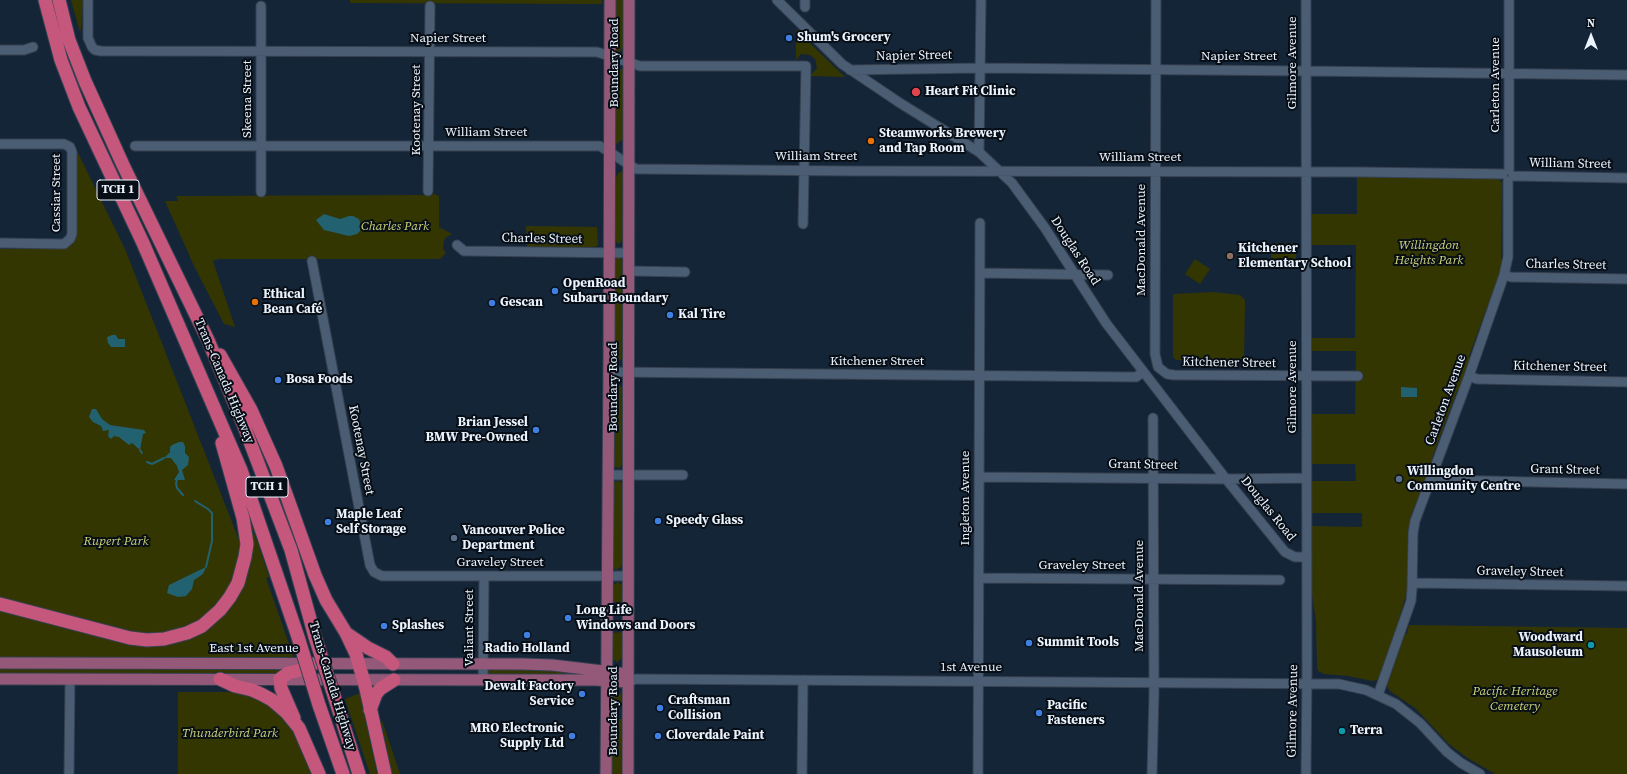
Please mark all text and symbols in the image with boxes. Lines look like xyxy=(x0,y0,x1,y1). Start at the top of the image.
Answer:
street label: Gilmore Avenue xyxy=(1285,16,1301,110)
north arrow xyxy=(1571,16,1611,56)
text: N xyxy=(1587,16,1595,31)
street label: Boundary Road xyxy=(607,18,623,108)
place label: Shum's Grocery xyxy=(797,30,891,46)
street label: Napier Street xyxy=(410,31,486,47)
marker: Shum's Grocery xyxy=(784,33,794,43)
street label: Carleton Avenue xyxy=(1488,37,1504,133)
street label: Napier Street xyxy=(876,48,952,64)
street label: Napier Street xyxy=(1201,49,1277,65)
street label: Skeena Street xyxy=(240,60,256,138)
street label: Kootenay Street xyxy=(409,64,425,156)
place label: Heart Fit Clinic xyxy=(925,84,1016,100)
marker: Heart Fit Clinic xyxy=(910,86,922,98)
street label: William Street xyxy=(445,125,527,141)
place label: Steamworks Brewery and Tap Room xyxy=(879,126,1006,157)
marker: Steamworks Brewery and Tap Room xyxy=(866,136,876,146)
street label: William Street xyxy=(775,149,857,165)
street label: William Street xyxy=(1099,150,1181,166)
street label: Cassiar Street xyxy=(49,154,65,232)
street label: William Street xyxy=(1529,155,1611,173)
road number: TCH 1 xyxy=(97,180,139,200)
street label: MacDonald Avenue xyxy=(1134,184,1150,296)
street label: Douglas Road xyxy=(1047,214,1103,288)
park label: Charles Park xyxy=(361,219,429,235)
street label: Charles Street xyxy=(502,230,582,248)
park label: Willingdon Heights Park xyxy=(1395,238,1463,269)
place label: Kitchener Elementary School xyxy=(1238,241,1351,272)
marker: Kitchener Elementary School xyxy=(1225,251,1235,261)
street label: Charles Street xyxy=(1526,256,1606,274)
place label: OpenRoad Subaru Boundary xyxy=(563,276,669,307)
marker: OpenRoad Subaru Boundary xyxy=(550,286,560,296)
place label: Ethical Bean Café xyxy=(263,287,322,318)
place label: Gescan xyxy=(500,295,543,311)
marker: Ethical Bean Café xyxy=(250,297,260,307)
marker: Gescan xyxy=(487,298,497,308)
place label: Kal Tire xyxy=(678,307,726,323)
marker: Kal Tire xyxy=(665,310,675,320)
street label: Trans-Canada Highway xyxy=(191,316,257,446)
street label: Gilmore Avenue xyxy=(1285,340,1301,434)
street label: Boundary Road xyxy=(606,342,622,432)
street label: Carleton Avenue xyxy=(1422,352,1470,448)
street label: Kitchener Street xyxy=(830,354,924,370)
street label: Kitchener Street xyxy=(1182,354,1276,372)
street label: Kitchener Street xyxy=(1513,358,1607,376)
place label: Bosa Foods xyxy=(286,372,353,388)
marker: Bosa Foods xyxy=(273,375,283,385)
street label: Kootenay Street xyxy=(345,404,377,496)
place label: Brian Jessel BMW Pre-Owned xyxy=(425,415,528,446)
marker: Brian Jessel BMW Pre-Owned xyxy=(531,425,541,435)
street label: Ingleton Avenue xyxy=(958,451,974,545)
street label: Grant Street xyxy=(1108,457,1178,473)
street label: Grant Street xyxy=(1530,462,1600,478)
place label: Willingdon Community Centre xyxy=(1407,464,1520,495)
street label: Douglas Road xyxy=(1237,473,1299,545)
marker: Willingdon Community Centre xyxy=(1394,474,1404,484)
road number: TCH 1 xyxy=(246,477,288,497)
place label: Maple Leaf Self Storage xyxy=(336,507,406,538)
place label: Speedy Glass xyxy=(666,513,743,529)
marker: Speedy Glass xyxy=(653,516,663,526)
marker: Maple Leaf Self Storage xyxy=(323,517,333,527)
place label: Vancouver Police Department xyxy=(462,523,565,554)
marker: Vancouver Police Department xyxy=(449,533,459,543)
park label: Rupert Park xyxy=(83,534,149,550)
street label: MacDonald Avenue xyxy=(1132,540,1148,652)
street label: Graveley Street xyxy=(456,555,544,571)
street label: Graveley Street xyxy=(1038,558,1126,574)
street label: Graveley Street xyxy=(1476,563,1564,581)
street label: Valiant Street xyxy=(462,589,478,667)
place label: Long Life Windows and Doors xyxy=(576,603,695,634)
marker: Long Life Windows and Doors xyxy=(563,613,573,623)
place label: Splashes xyxy=(392,618,444,634)
street label: Trans-Canada Highway xyxy=(305,620,359,752)
marker: Splashes xyxy=(379,621,389,631)
marker: Radio Holland xyxy=(522,630,532,640)
place label: Woodward Mausoleum xyxy=(1513,630,1583,661)
place label: Summit Tools xyxy=(1037,635,1119,651)
marker: Summit Tools xyxy=(1024,638,1034,648)
marker: Woodward Mausoleum xyxy=(1586,640,1596,650)
street label: East 1st Avenue xyxy=(209,641,299,657)
place label: Radio Holland xyxy=(484,641,570,657)
street label: 1st Avenue xyxy=(940,660,1002,676)
street label: Gilmore Avenue xyxy=(1284,664,1302,758)
street label: Boundary Road xyxy=(606,666,622,756)
place label: Dewalt Factory Service xyxy=(484,679,574,710)
park label: Pacific Heritage Cemetery xyxy=(1472,684,1558,715)
marker: Dewalt Factory Service xyxy=(577,689,587,699)
place label: Craftsman Collision xyxy=(668,693,730,724)
place label: Pacific Fasteners xyxy=(1047,698,1105,729)
marker: Craftsman Collision xyxy=(655,703,665,713)
marker: Pacific Fasteners xyxy=(1034,708,1044,718)
place label: MRO Electronic Supply Ltd xyxy=(470,721,564,752)
place label: Terra xyxy=(1350,723,1383,739)
park label: Thunderbird Park xyxy=(182,726,278,742)
marker: Terra xyxy=(1337,726,1347,736)
place label: Cloverdale Paint xyxy=(666,728,764,744)
marker: MRO Electronic Supply Ltd xyxy=(567,731,577,741)
marker: Cloverdale Paint xyxy=(653,731,663,741)

